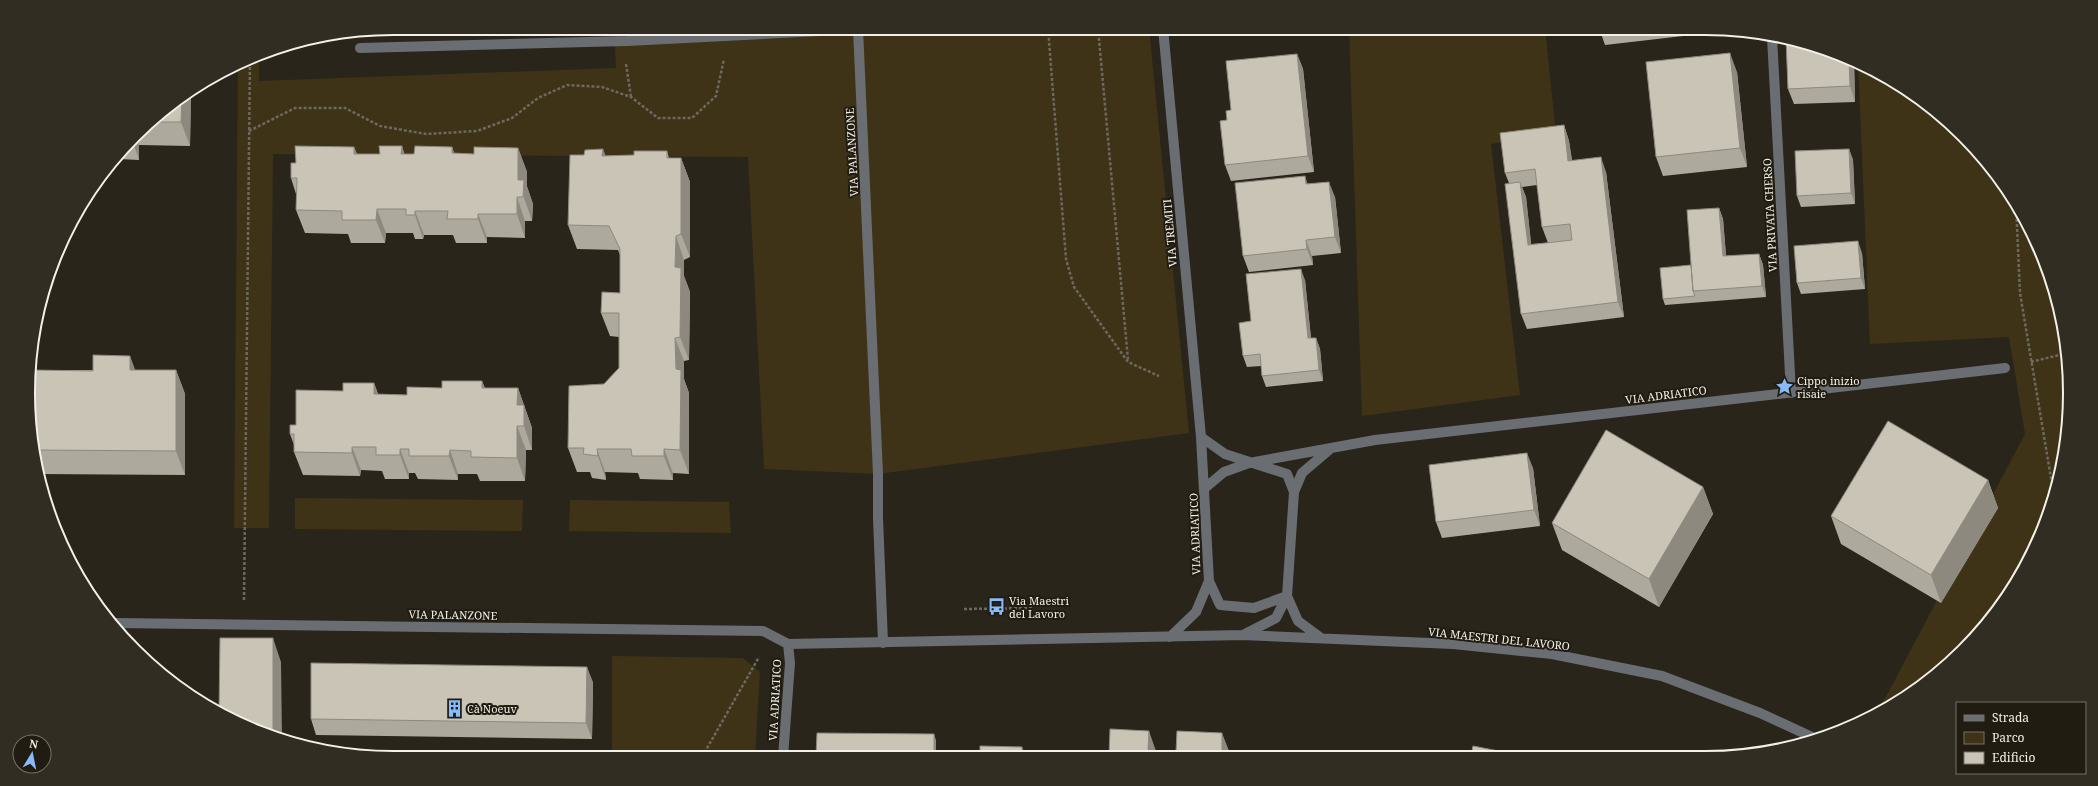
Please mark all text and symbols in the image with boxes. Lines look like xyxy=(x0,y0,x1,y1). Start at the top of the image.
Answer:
street label: VIA PALANZONE xyxy=(842,107,861,197)
street label: VIA PRIVATA CHERSO xyxy=(1759,158,1780,272)
street label: VIA TREMITI xyxy=(1159,199,1180,268)
place label: Cippo inizio risaie xyxy=(1797,373,1860,401)
place icon: Cippo inizio risaie xyxy=(1774,377,1794,397)
street label: VIA ADRIATICO xyxy=(1624,382,1707,407)
street label: VIA ADRIATICO xyxy=(1186,493,1203,575)
place label: Via Maestri del Lavoro xyxy=(1009,593,1069,621)
bus stop icon: Via Maestri del Lavoro xyxy=(986,597,1006,617)
street label: VIA PALANZONE xyxy=(408,606,498,623)
street label: VIA MAESTRI DEL LAVORO xyxy=(1427,624,1571,653)
street label: VIA ADRIATICO xyxy=(765,659,784,741)
building icon: Cà Noeuv xyxy=(444,699,464,719)
place label: Cà Noeuv xyxy=(467,701,517,716)
legend xyxy=(1956,702,2086,774)
text: Strada xyxy=(1992,709,2029,726)
text: Parco xyxy=(1992,729,2025,746)
north arrow xyxy=(12,734,52,774)
text: N xyxy=(28,736,40,752)
text: Edificio xyxy=(1992,749,2035,766)

